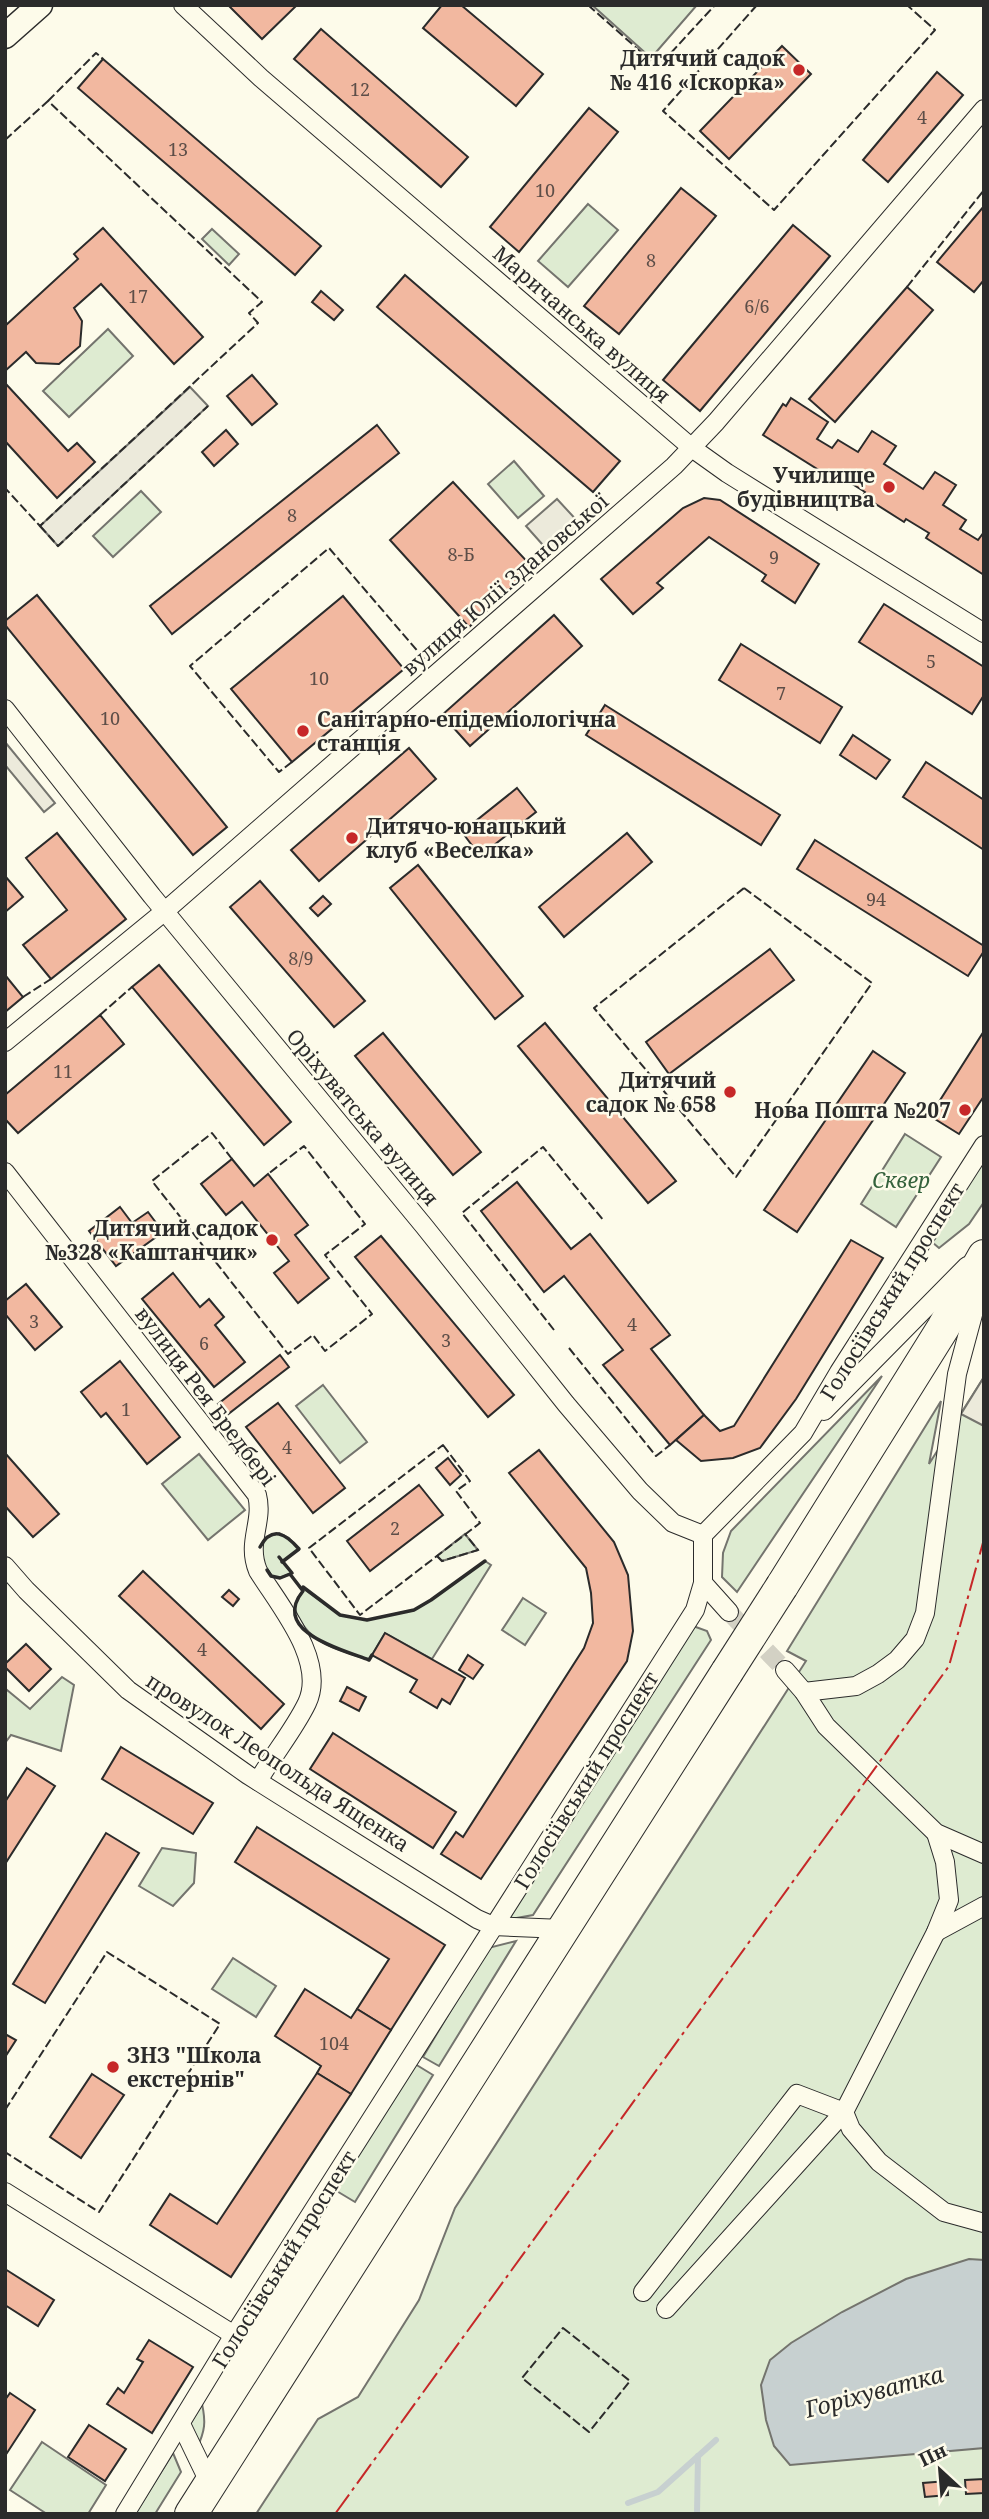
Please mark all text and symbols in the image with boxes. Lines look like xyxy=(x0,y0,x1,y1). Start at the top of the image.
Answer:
place label: Дитячий садок № 416 «Іскорка» xyxy=(610,44,786,96)
marker: Дитячий садок № 416 «Іскорка» xyxy=(791,62,807,78)
house number: 12 xyxy=(350,77,370,101)
house number: 4 xyxy=(917,105,927,129)
house number: 13 xyxy=(168,137,188,161)
house number: 10 xyxy=(535,178,555,202)
street label: Маричанська вулиця xyxy=(487,239,677,409)
house number: 8 xyxy=(646,248,656,272)
house number: 17 xyxy=(128,284,148,308)
house number: 6/6 xyxy=(744,294,770,318)
place label: Училище будівництва xyxy=(737,461,875,513)
marker: Училище будівництва xyxy=(881,479,897,495)
street label: вулиця Юлії Здановської xyxy=(396,487,614,681)
house number: 8 xyxy=(287,503,297,527)
house number: 8-Б xyxy=(448,542,474,566)
house number: 9 xyxy=(769,545,779,569)
house number: 5 xyxy=(926,649,936,673)
house number: 10 xyxy=(309,666,329,690)
house number: 7 xyxy=(776,681,786,705)
place label: Санітарно-епідеміологічна станція xyxy=(317,705,616,757)
house number: 10 xyxy=(100,706,120,730)
marker: Санітарно-епідеміологічна станція xyxy=(295,723,311,739)
place label: Дитячо-юнацький клуб «Веселка» xyxy=(366,812,566,864)
marker: Дитячо-юнацький клуб «Веселка» xyxy=(344,830,360,846)
house number: 94 xyxy=(866,887,886,911)
house number: 8/9 xyxy=(288,946,314,970)
street label: Оріхуватська вулиця xyxy=(281,1023,445,1211)
house number: 11 xyxy=(53,1059,73,1083)
place label: Дитячий садок № 658 xyxy=(586,1066,716,1118)
marker: Дитячий садок № 658 xyxy=(722,1084,738,1100)
place label: Нова Пошта №207 xyxy=(754,1096,951,1124)
marker: Нова Пошта №207 xyxy=(957,1102,973,1118)
park label: Сквер xyxy=(872,1166,930,1194)
street label: Голосіївський проспект xyxy=(813,1177,971,1405)
place label: Дитячий садок №328 «Каштанчик» xyxy=(45,1214,259,1266)
marker: Дитячий садок №328 «Каштанчик» xyxy=(264,1232,280,1248)
street label: вулиця Рея Бредбері xyxy=(129,1300,283,1492)
house number: 3 xyxy=(29,1309,39,1333)
house number: 4 xyxy=(627,1312,637,1336)
house number: 3 xyxy=(441,1328,451,1352)
house number: 6 xyxy=(199,1331,209,1355)
house number: 1 xyxy=(121,1397,131,1421)
house number: 4 xyxy=(282,1435,292,1459)
house number: 2 xyxy=(390,1516,400,1540)
house number: 4 xyxy=(197,1637,207,1661)
street label: провулок Леопольда Ященка xyxy=(141,1666,415,1858)
street label: Голосіївський проспект xyxy=(507,1666,665,1894)
house number: 104 xyxy=(319,2031,349,2055)
place label: ЗНЗ "Школа екстернів" xyxy=(127,2041,262,2093)
marker: ЗНЗ "Школа екстернів" xyxy=(105,2059,121,2075)
street label: Голосіївський проспект xyxy=(205,2145,363,2373)
water label: Горіхуватка xyxy=(800,2357,947,2425)
north arrow xyxy=(905,2435,975,2505)
text: Пн xyxy=(914,2437,951,2473)

